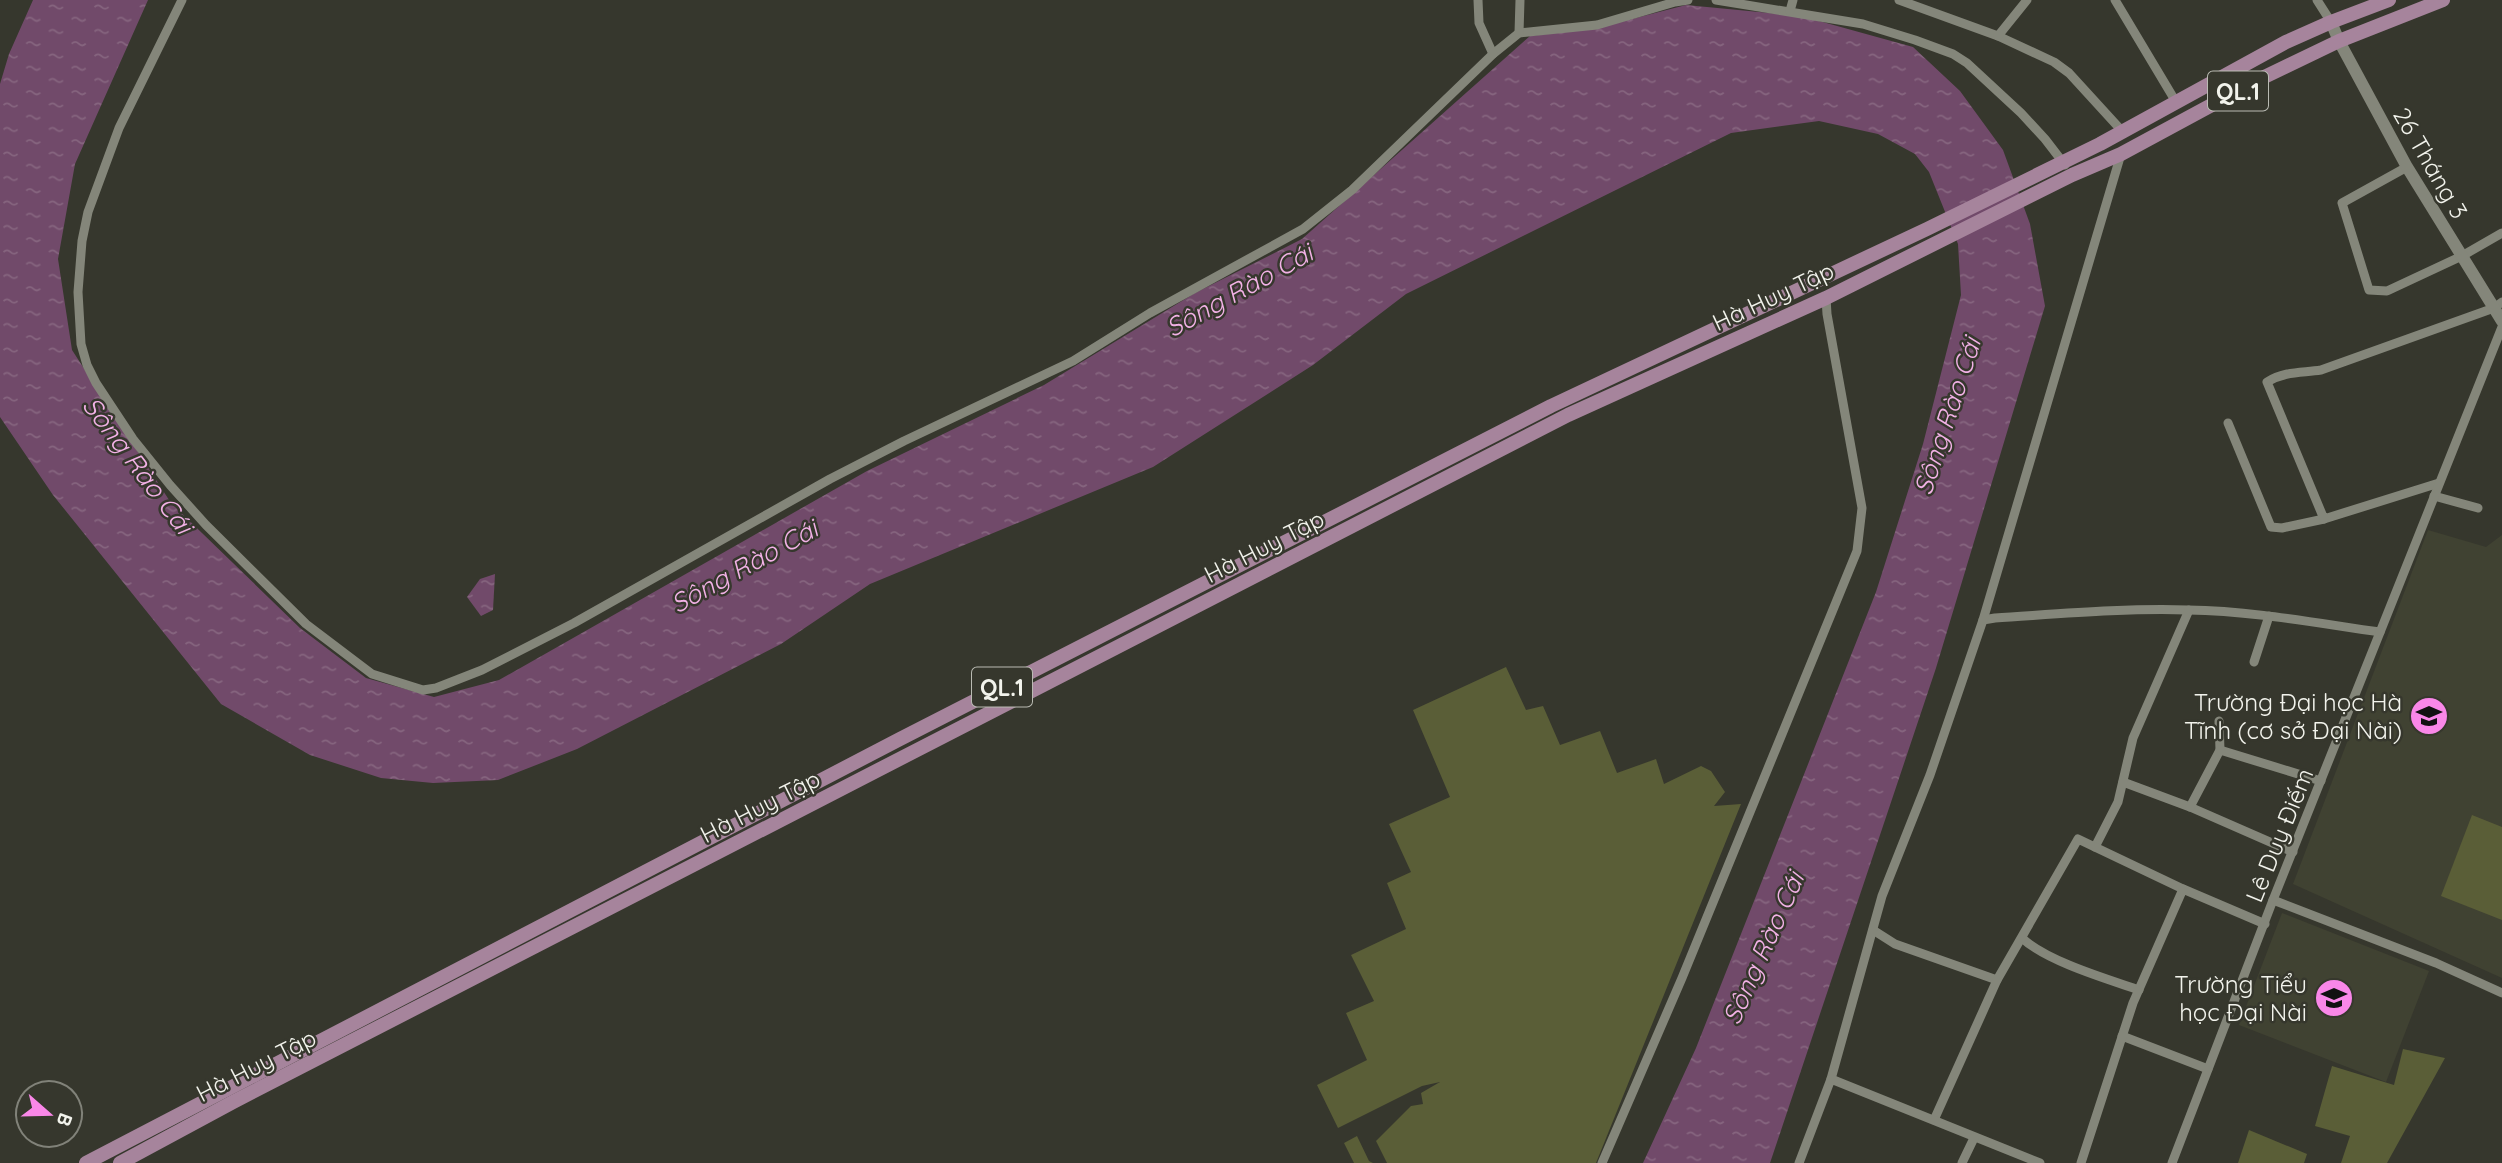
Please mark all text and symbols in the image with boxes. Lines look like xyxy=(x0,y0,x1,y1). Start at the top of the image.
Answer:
road number: QL.1 xyxy=(2208,72,2268,110)
street label: 26 Tháng 3 xyxy=(2387,102,2475,224)
water label: Sông Rào Cái xyxy=(1160,234,1321,344)
street label: Hà Huy Tập xyxy=(1707,255,1839,337)
water label: Sông Rào Cái xyxy=(1906,330,1989,499)
water label: Sông Rào Cái xyxy=(76,390,202,543)
street label: Hà Huy Tập xyxy=(1199,503,1329,589)
water label: Sông Rào Cái xyxy=(665,510,826,620)
road number: QL.1 xyxy=(972,667,1032,706)
place label: Trường Đại học Hà Tĩnh (cơ sở Đại Nài) xyxy=(2184,687,2402,745)
school or university icon: Trường Đại học Hà Tĩnh (cơ sở Đại Nài) xyxy=(2408,695,2450,737)
street label: Hà Huy Tập xyxy=(695,763,825,849)
street label: Lê Duy Điếm xyxy=(2239,764,2319,906)
water label: Sông Rào Cái xyxy=(1715,864,1813,1029)
place label: Trường Tiểu học Đại Nài xyxy=(2174,969,2307,1027)
school or university icon: Trường Tiểu học Đại Nài xyxy=(2313,977,2355,1019)
street label: Hà Huy Tập xyxy=(191,1022,321,1108)
north arrow xyxy=(14,1079,84,1149)
text: B xyxy=(52,1110,78,1130)

